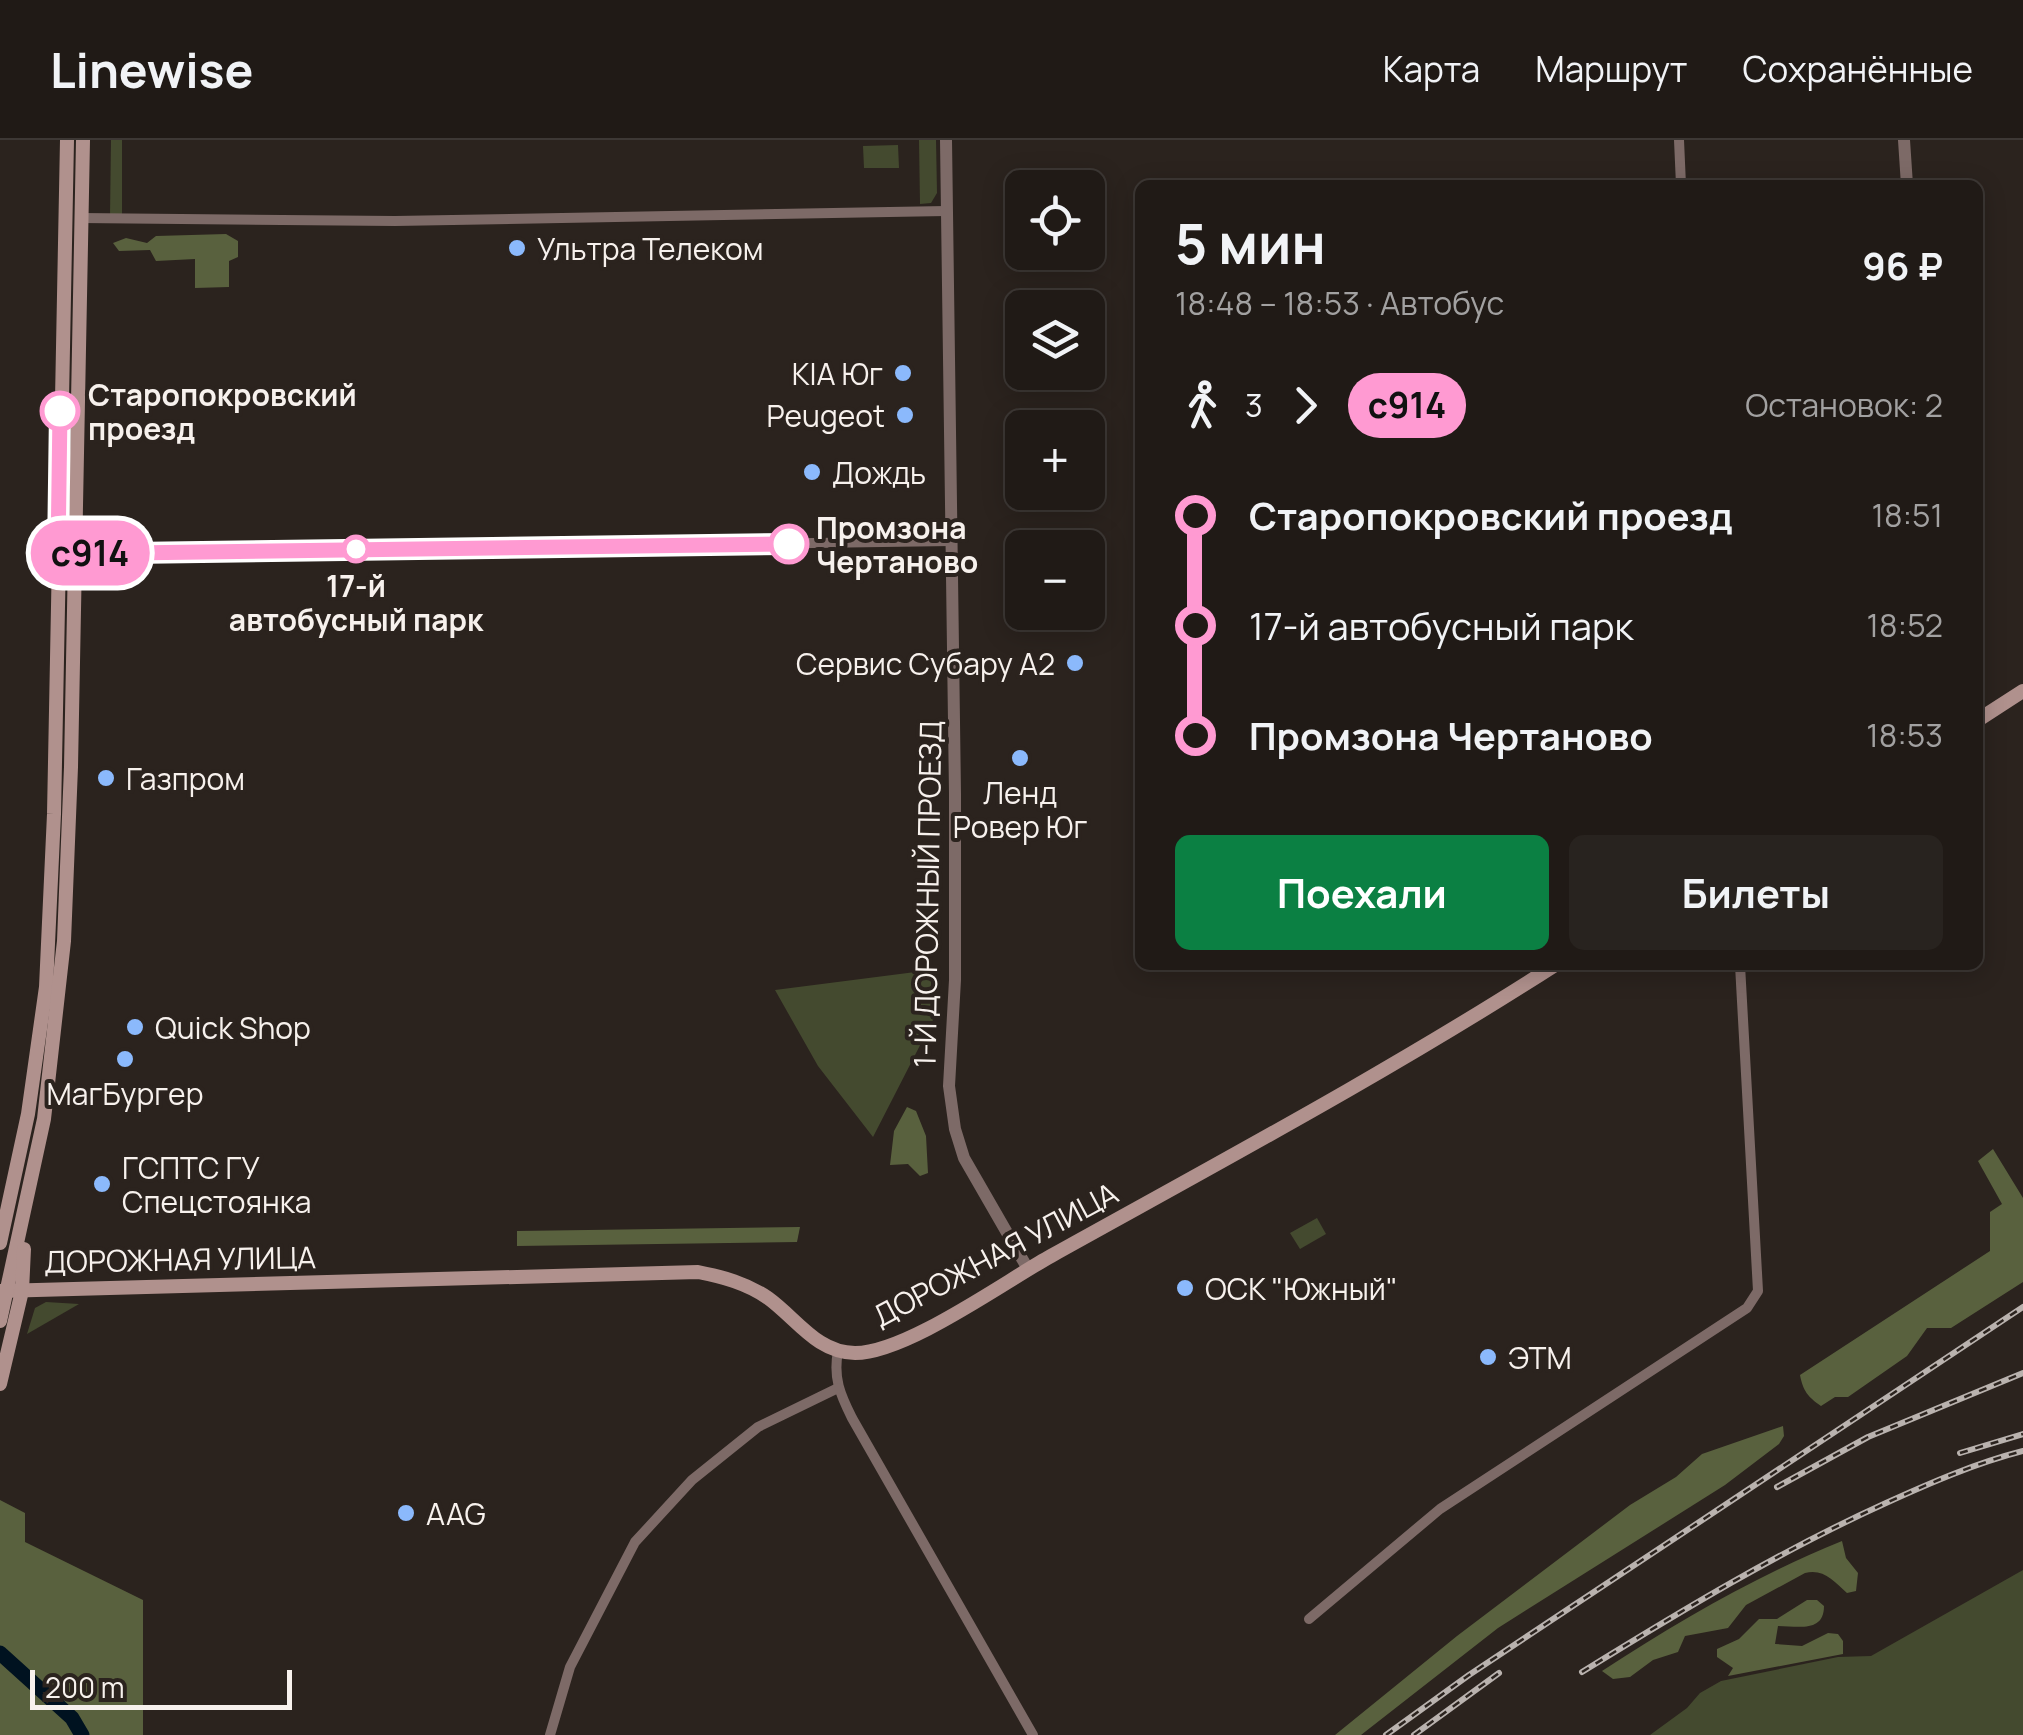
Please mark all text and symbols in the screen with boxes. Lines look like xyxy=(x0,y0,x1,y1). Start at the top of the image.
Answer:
text: Linewise xyxy=(50,37,254,102)
text: Карта xyxy=(1383,45,1480,93)
text: Маршрут xyxy=(1535,45,1688,93)
text: Сохранённые xyxy=(1743,45,1973,93)
map controls xyxy=(1005,170,1105,630)
button: locate xyxy=(1005,170,1105,270)
text: 5 мин xyxy=(1175,205,1326,281)
place label: Ультра Телеком xyxy=(537,228,763,269)
marker: Ультра Телеком xyxy=(506,237,528,259)
text: 96 ₽ xyxy=(1862,239,1943,291)
text: 18:48 – 18:53 · Автобус xyxy=(1175,281,1504,325)
button: layers xyxy=(1005,290,1105,390)
place label: KIA Юг xyxy=(792,353,883,394)
marker: KIA Юг xyxy=(892,362,914,384)
place label: Старопокровский проезд xyxy=(88,374,357,449)
icon: walk xyxy=(1175,378,1230,433)
icon: forward xyxy=(1278,378,1333,433)
text: с914 xyxy=(1368,381,1446,429)
text: 3 xyxy=(1245,383,1263,427)
text: Остановок: 2 xyxy=(1745,383,1943,427)
marker: Старопокровский проезд xyxy=(41,392,79,430)
place label: Peugeot xyxy=(767,395,885,436)
marker: Peugeot xyxy=(894,404,916,426)
button: + xyxy=(1005,410,1105,510)
place label: Дождь xyxy=(832,452,926,493)
marker: Дождь xyxy=(801,461,823,483)
text: Старопокровский проезд xyxy=(1249,489,1733,541)
text: 18:51 xyxy=(1871,493,1943,537)
place label: Промзона Чертаново xyxy=(816,507,978,582)
line badge: с914 xyxy=(20,520,160,586)
marker: Промзона Чертаново xyxy=(770,525,808,563)
text: с914 xyxy=(51,529,129,577)
button: − xyxy=(1005,530,1105,630)
marker: 17-й автобусный парк xyxy=(343,536,369,562)
place label: 17-й автобусный парк xyxy=(229,565,484,640)
text: 17-й автобусный парк xyxy=(1249,599,1633,651)
text: 18:52 xyxy=(1867,603,1943,647)
place label: Сервис Субару А2 xyxy=(796,643,1055,684)
marker: Сервис Субару А2 xyxy=(1064,652,1086,674)
text: Промзона Чертаново xyxy=(1249,709,1653,761)
text: 18:53 xyxy=(1866,713,1943,757)
street label: 1-Й ДОРОЖНЫЙ ПРОЕЗД xyxy=(903,720,951,1068)
marker: Ленд Ровер Юг xyxy=(1009,747,1031,769)
place label: Газпром xyxy=(126,758,245,799)
marker: Газпром xyxy=(95,767,117,789)
place label: Ленд Ровер Юг xyxy=(953,772,1087,847)
button: Поехали xyxy=(1175,835,1549,950)
button: Билеты xyxy=(1569,835,1943,950)
place label: Quick Shop xyxy=(155,1007,311,1048)
marker: Quick Shop xyxy=(124,1016,146,1038)
marker: МагБургер xyxy=(114,1048,136,1070)
place label: МагБургер xyxy=(47,1073,203,1114)
place label: ГСПТС ГУ Спецстоянка xyxy=(122,1147,311,1222)
street label: ДОРОЖНАЯ УЛИЦА xyxy=(865,1172,1125,1336)
marker: ГСПТС ГУ Спецстоянка xyxy=(91,1173,113,1195)
street label: ДОРОЖНАЯ УЛИЦА xyxy=(44,1236,316,1282)
place label: ОСК "Южный" xyxy=(1205,1268,1398,1309)
marker: ОСК "Южный" xyxy=(1174,1277,1196,1299)
place label: ЭТМ xyxy=(1508,1337,1572,1378)
marker: ЭТМ xyxy=(1477,1346,1499,1368)
place label: AAG xyxy=(426,1493,486,1534)
marker: AAG xyxy=(395,1502,417,1524)
scale bar xyxy=(30,1665,292,1710)
text: 200 m xyxy=(45,1668,124,1706)

